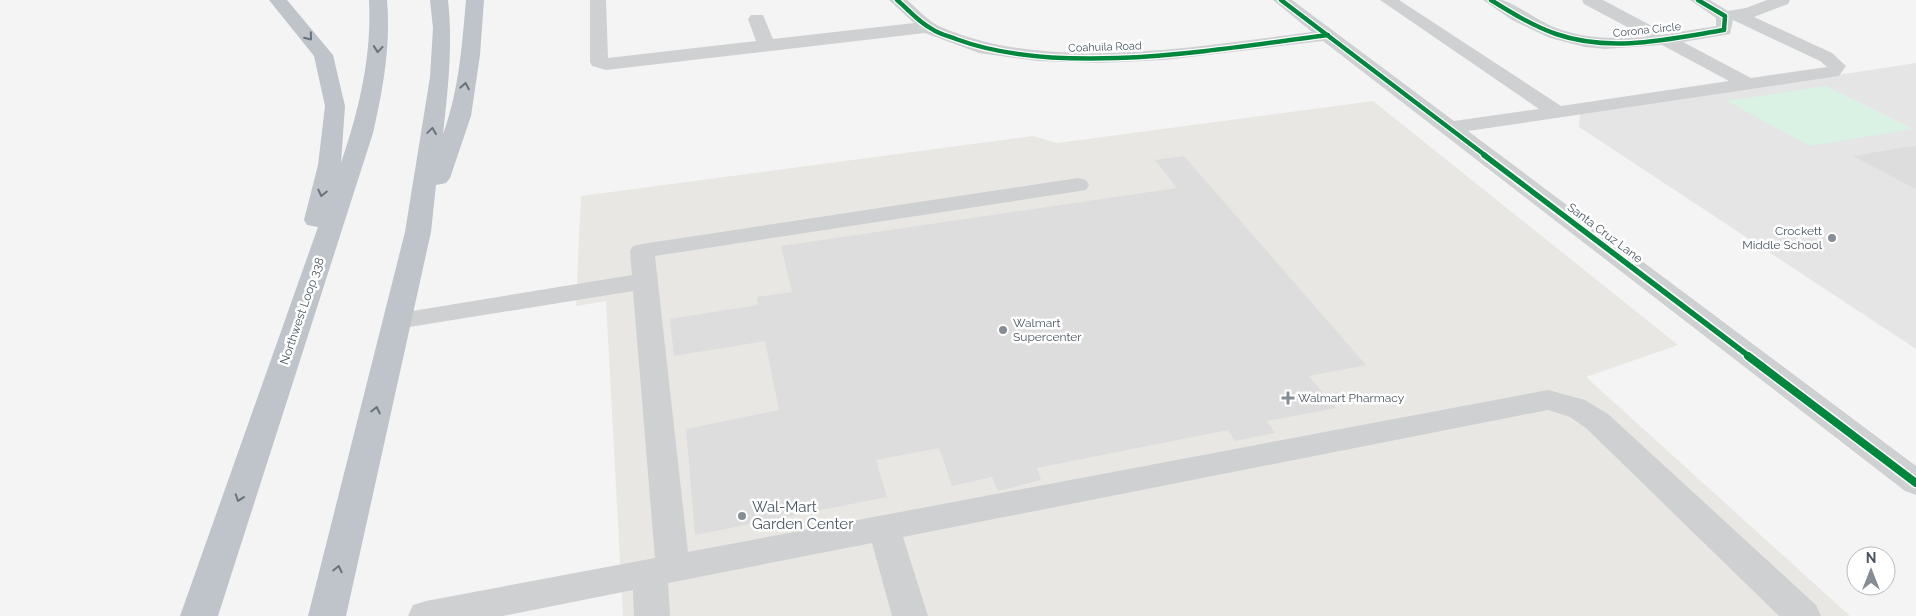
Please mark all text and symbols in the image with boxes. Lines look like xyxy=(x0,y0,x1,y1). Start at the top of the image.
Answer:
street label: Corona Circle xyxy=(1612,20,1682,40)
one-way arrow xyxy=(304,31,312,40)
street label: Coahuila Road xyxy=(1068,39,1142,55)
one-way arrow xyxy=(373,45,384,53)
one-way arrow xyxy=(460,81,470,90)
one-way arrow xyxy=(426,127,437,135)
one-way arrow xyxy=(317,188,328,197)
street label: Santa Cruz Lane xyxy=(1565,200,1645,266)
place label: Crockett Middle School xyxy=(1742,224,1823,252)
marker: Crockett Middle School xyxy=(1826,232,1838,244)
street label: Northwest Loop 338 xyxy=(277,256,327,366)
place label: Walmart Supercenter xyxy=(1013,316,1082,344)
marker: Walmart Supercenter xyxy=(997,324,1009,336)
place label: Walmart Pharmacy xyxy=(1298,391,1405,405)
marker: Walmart Pharmacy xyxy=(1282,392,1294,404)
one-way arrow xyxy=(370,406,381,415)
one-way arrow xyxy=(235,493,245,501)
place label: Wal-Mart Garden Center xyxy=(752,498,854,533)
marker: Wal-Mart Garden Center xyxy=(736,510,748,522)
north arrow xyxy=(1846,546,1896,596)
text: N xyxy=(1866,550,1876,566)
one-way arrow xyxy=(332,564,343,573)

